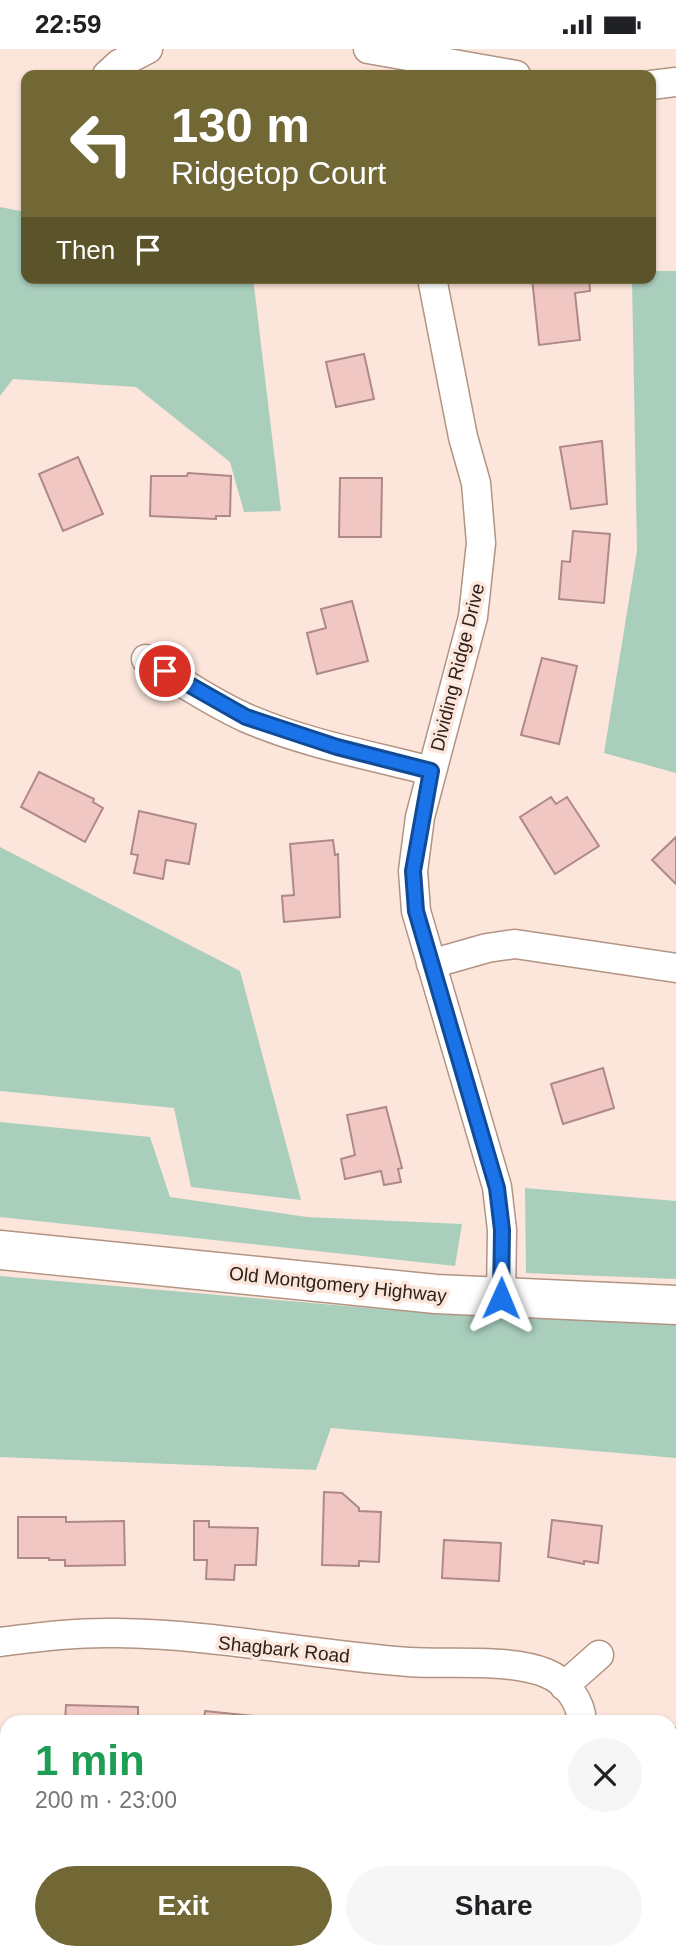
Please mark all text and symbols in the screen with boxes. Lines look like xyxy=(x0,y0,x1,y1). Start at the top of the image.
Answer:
text: 22:59 xyxy=(35,9,102,39)
icon: left xyxy=(56,98,147,189)
text: 130 m xyxy=(171,98,310,152)
text: Ridgetop Court xyxy=(171,155,386,191)
icon: arrive xyxy=(129,231,167,269)
text: Then xyxy=(56,235,115,265)
street label: Dividing Ridge Drive xyxy=(426,581,488,753)
pin xyxy=(135,641,195,701)
icon: arrive xyxy=(146,652,184,690)
position arrow xyxy=(464,1261,538,1335)
street label: Old Montgomery Highway xyxy=(228,1263,448,1306)
street label: Shagbark Road xyxy=(217,1632,351,1667)
text: 1 min xyxy=(35,1737,145,1784)
button: close xyxy=(568,1738,642,1812)
text: 200 m · 23:00 xyxy=(35,1787,177,1813)
button: Exit xyxy=(35,1866,332,1946)
button: Share xyxy=(346,1866,642,1946)

